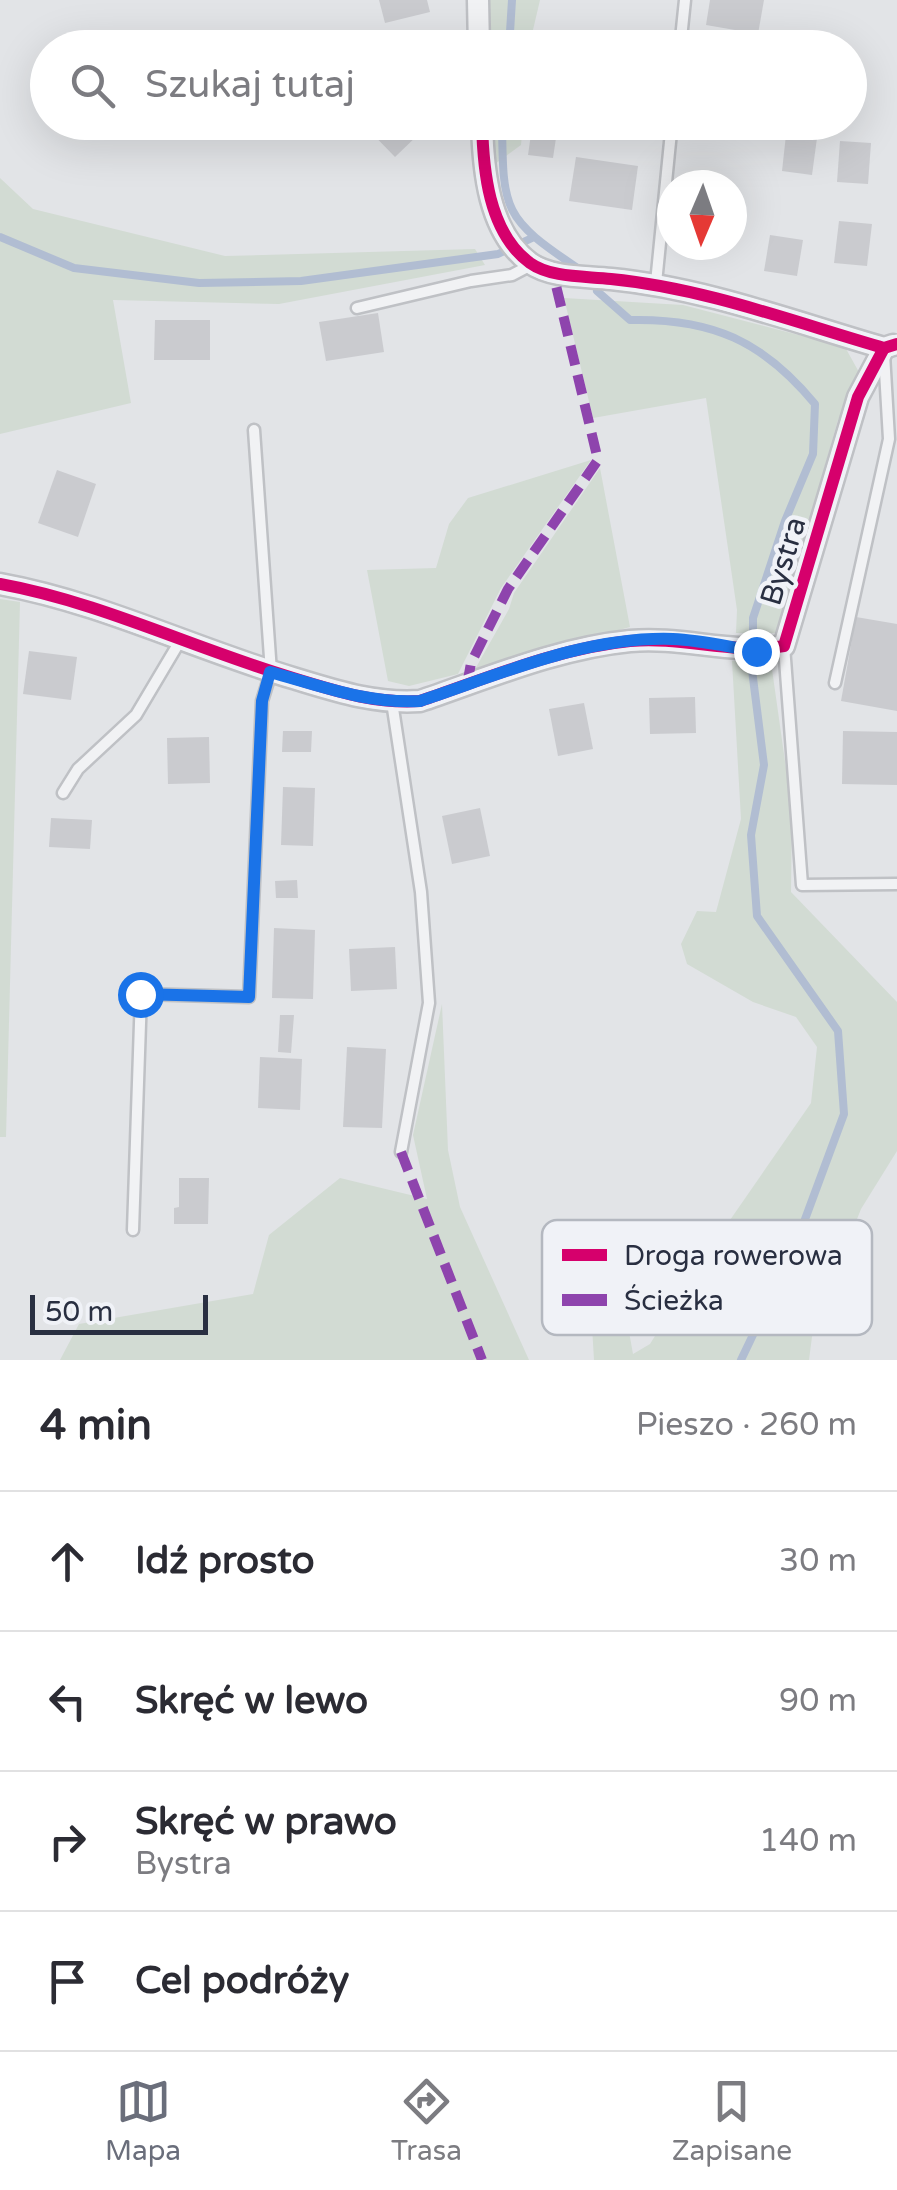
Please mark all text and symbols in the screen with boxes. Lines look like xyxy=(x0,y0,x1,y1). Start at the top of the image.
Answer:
search box xyxy=(30,30,867,140)
icon: search xyxy=(65,58,120,113)
text: Szukaj tutaj xyxy=(145,62,355,108)
north arrow xyxy=(657,170,747,260)
street label: Bystra xyxy=(753,512,814,610)
route end xyxy=(734,629,780,675)
route start xyxy=(118,972,164,1018)
legend xyxy=(542,1220,872,1335)
text: Droga rowerowa xyxy=(624,1239,843,1273)
text: Ścieżka xyxy=(624,1284,724,1318)
scale bar xyxy=(30,1290,208,1334)
text: 50 m xyxy=(45,1295,113,1329)
text: 4 min xyxy=(40,1400,152,1451)
text: Pieszo · 260 m xyxy=(636,1406,857,1444)
icon: ahead xyxy=(40,1534,95,1589)
text: Idź prosto xyxy=(135,1538,315,1584)
text: 30 m xyxy=(779,1542,857,1580)
icon: left xyxy=(40,1674,95,1729)
text: Skręć w lewo xyxy=(135,1678,368,1724)
text: 90 m xyxy=(779,1682,857,1720)
text: Skręć w prawo xyxy=(135,1799,397,1845)
icon: right xyxy=(40,1814,95,1869)
text: 140 m xyxy=(759,1822,857,1860)
text: Bystra xyxy=(135,1845,232,1883)
icon: arrive xyxy=(40,1954,95,2009)
text: Cel podróży xyxy=(135,1958,349,2004)
tab: Mapa xyxy=(105,2074,181,2168)
tab: Trasa xyxy=(391,2074,462,2168)
tab: Zapisane xyxy=(672,2074,792,2168)

